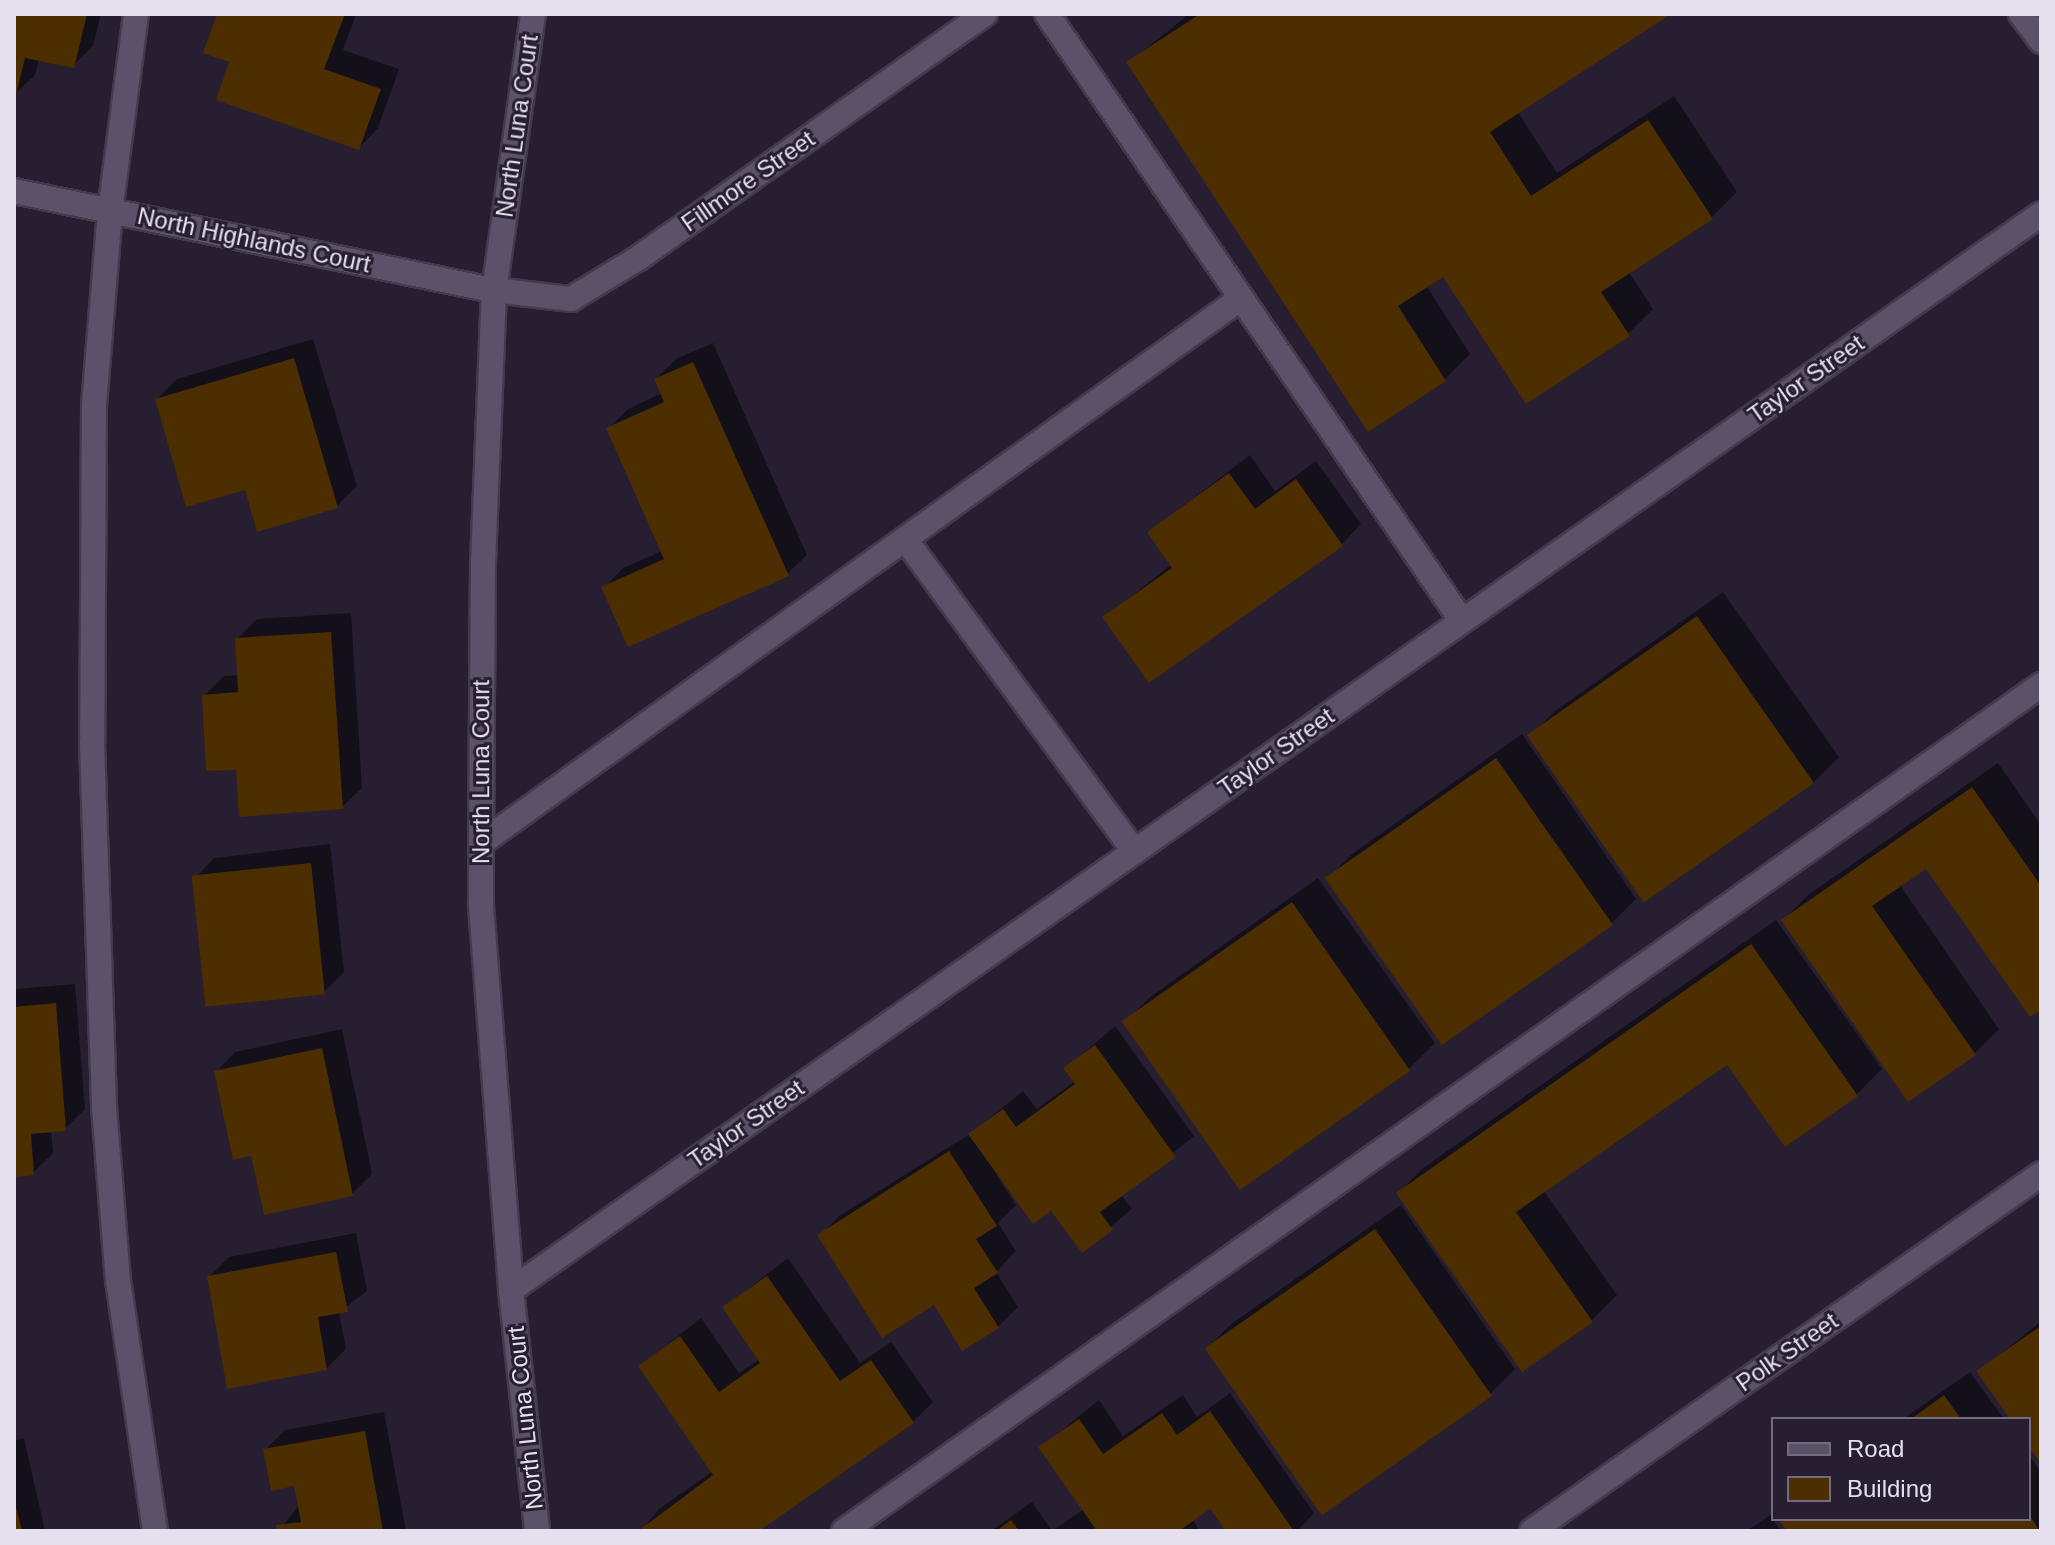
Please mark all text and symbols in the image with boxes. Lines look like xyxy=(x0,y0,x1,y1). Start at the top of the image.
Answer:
street label: North Luna Court xyxy=(490,33,544,219)
street label: Fillmore Street xyxy=(676,124,820,238)
street label: North Highlands Court xyxy=(135,201,373,279)
street label: Taylor Street xyxy=(1743,329,1869,429)
street label: North Luna Court xyxy=(467,680,495,864)
street label: Taylor Street xyxy=(1213,702,1339,802)
street label: Taylor Street xyxy=(683,1074,809,1174)
street label: Polk Street xyxy=(1731,1307,1843,1397)
street label: North Luna Court xyxy=(501,1325,549,1511)
legend xyxy=(1771,1417,2031,1521)
text: Road xyxy=(1847,1435,1904,1462)
text: Building xyxy=(1847,1475,1932,1502)

